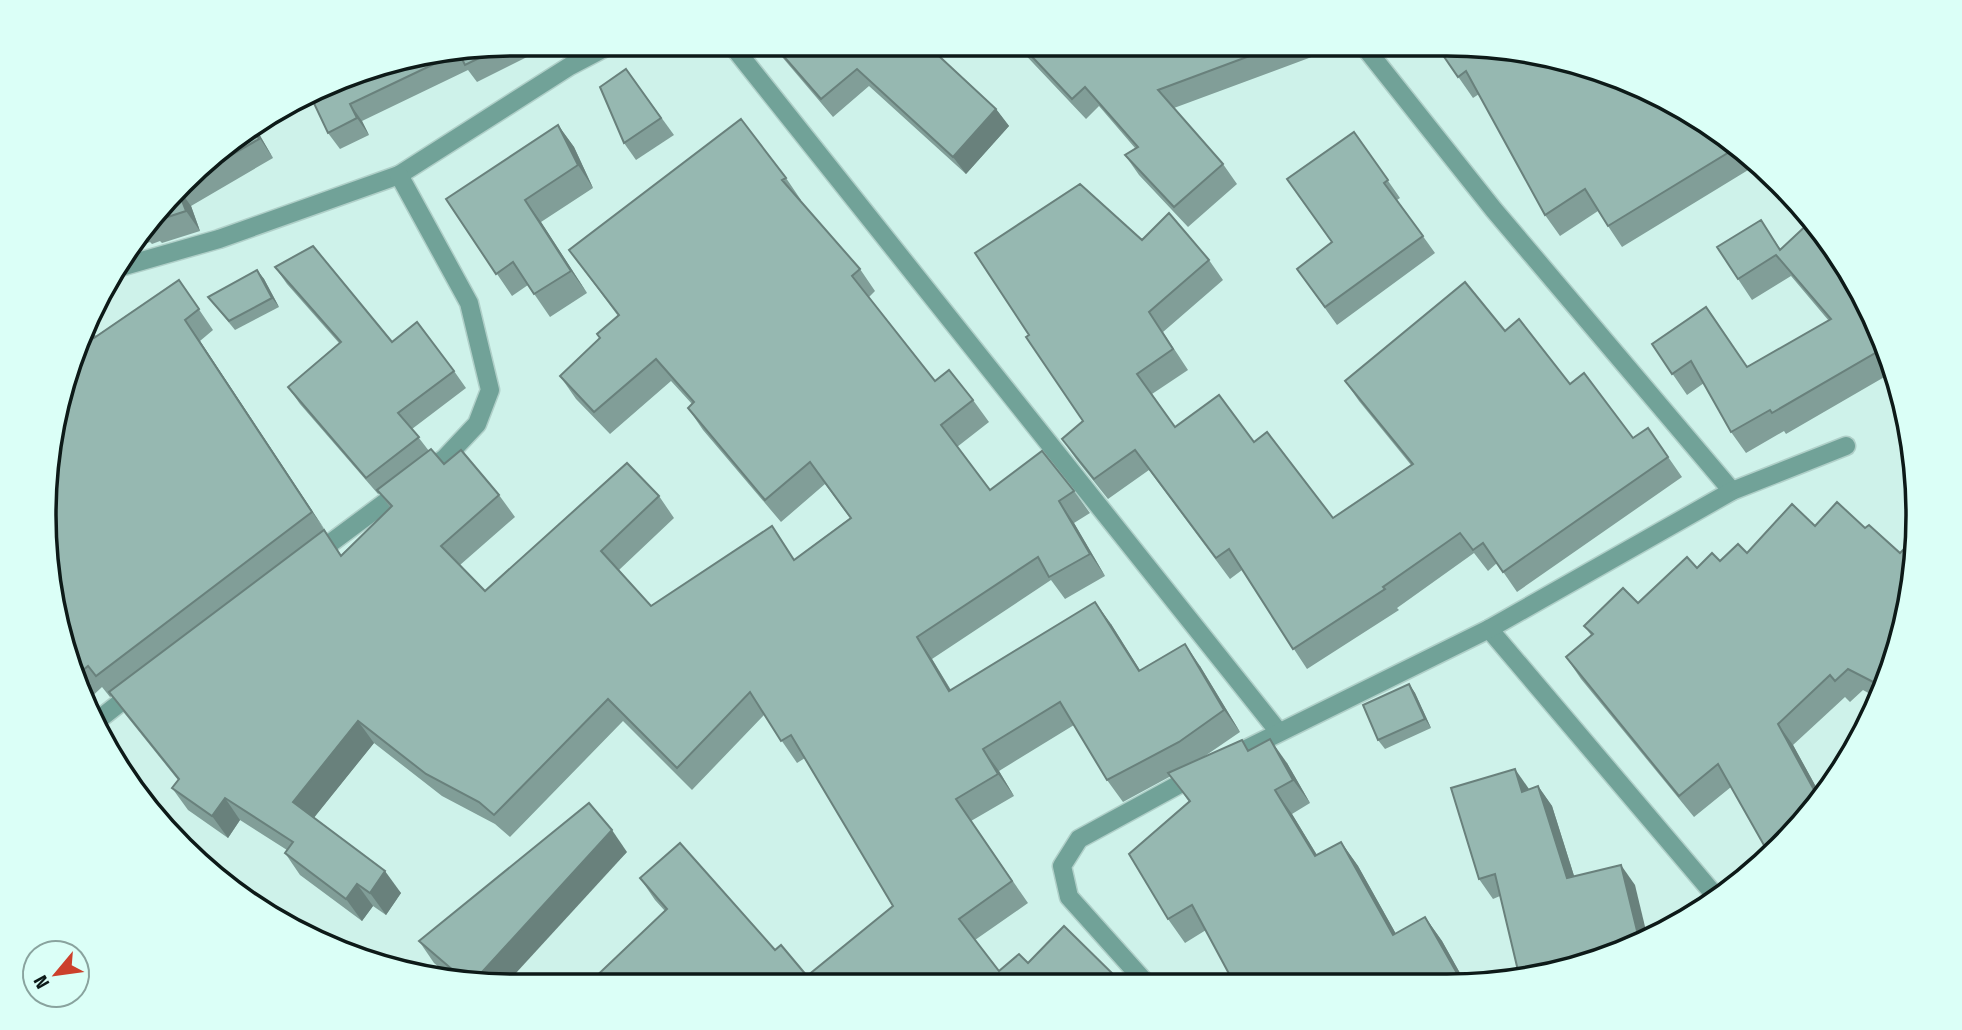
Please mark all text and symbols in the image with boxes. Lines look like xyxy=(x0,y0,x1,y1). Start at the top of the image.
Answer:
north arrow xyxy=(21,939,91,1009)
text: N xyxy=(29,971,54,993)

